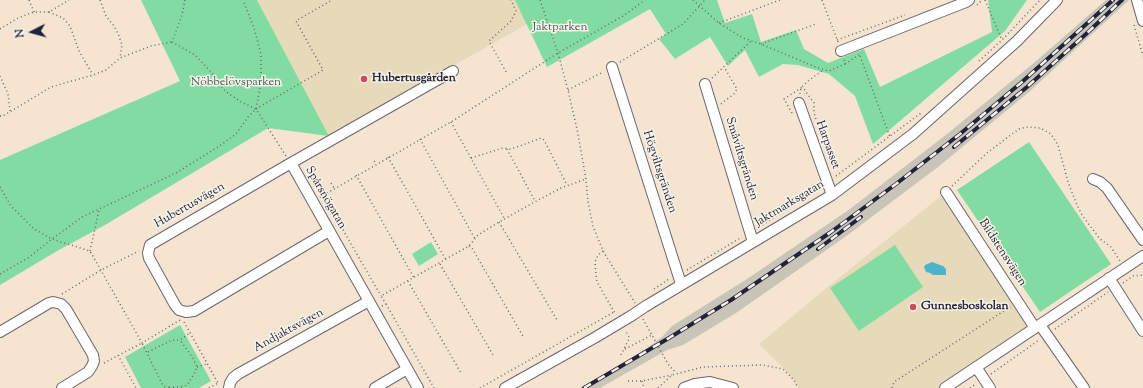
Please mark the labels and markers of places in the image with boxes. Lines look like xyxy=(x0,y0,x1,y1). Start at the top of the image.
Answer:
place label: Hubertusgården xyxy=(372,72,456,86)
marker: Hubertusgården xyxy=(359,74,369,84)
place label: Gunnesboskolan xyxy=(921,300,1009,314)
marker: Gunnesboskolan xyxy=(908,302,918,312)

